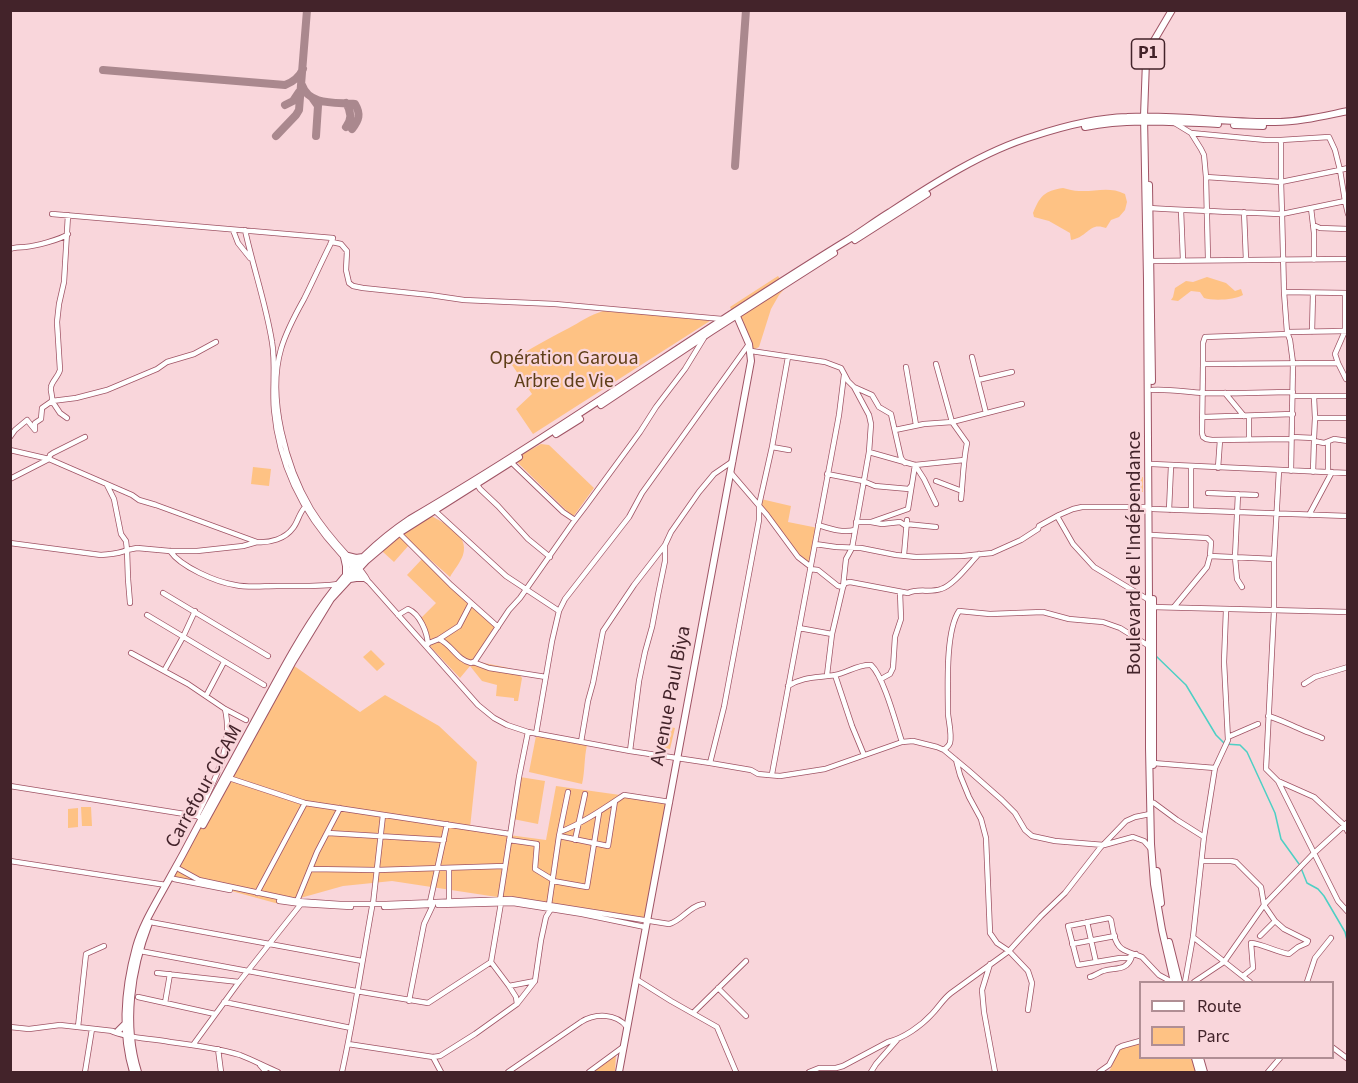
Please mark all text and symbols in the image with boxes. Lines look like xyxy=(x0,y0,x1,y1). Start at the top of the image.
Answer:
road number: P1 xyxy=(1132,39,1164,69)
park label: Opération Garoua Arbre de Vie xyxy=(490,348,638,395)
street label: Boulevard de l'Indépendance xyxy=(1124,431,1148,675)
street label: Avenue Paul Biya xyxy=(647,624,697,768)
street label: Carrefour CICAM xyxy=(161,721,249,853)
legend xyxy=(1139,981,1334,1059)
text: Route xyxy=(1197,994,1241,1019)
text: Parc xyxy=(1197,1024,1230,1049)

